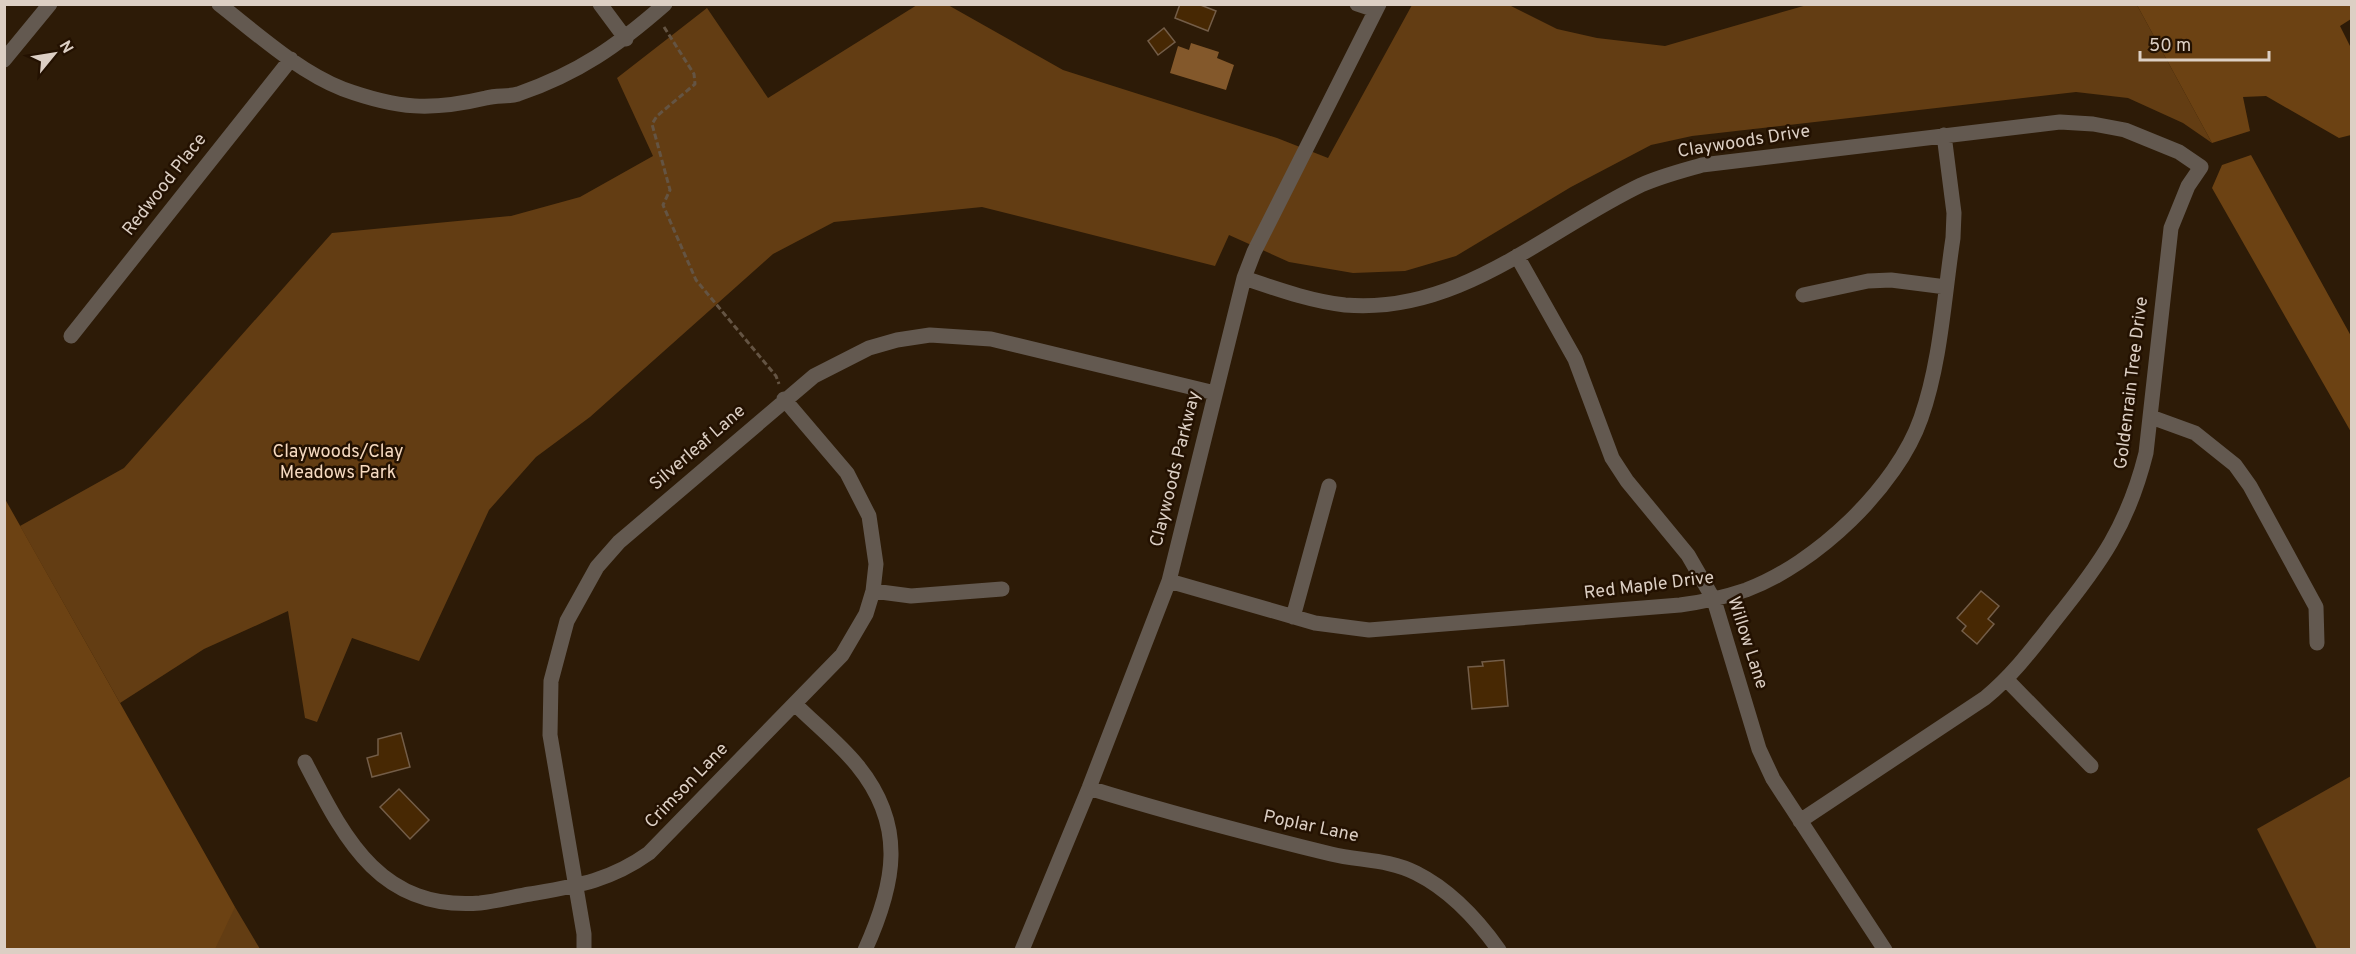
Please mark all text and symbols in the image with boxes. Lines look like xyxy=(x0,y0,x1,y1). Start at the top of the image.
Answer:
north arrow xyxy=(24,24,84,84)
scale bar xyxy=(2140,24,2269,62)
text: 50 m xyxy=(2149,35,2191,58)
text: N xyxy=(54,38,77,57)
street label: Claywoods Drive xyxy=(1676,120,1812,164)
street label: Redwood Place xyxy=(118,129,212,241)
street label: Goldenrain Tree Drive xyxy=(2110,295,2154,471)
street label: Claywoods Parkway xyxy=(1145,389,1207,549)
street label: Silverleaf Lane xyxy=(645,400,751,496)
park label: Claywoods/Clay Meadows Park xyxy=(272,441,404,485)
street label: Red Maple Drive xyxy=(1583,567,1715,605)
street label: Willow Lane xyxy=(1721,594,1773,692)
street label: Crimson Lane xyxy=(640,738,734,834)
street label: Poplar Lane xyxy=(1261,806,1361,848)

